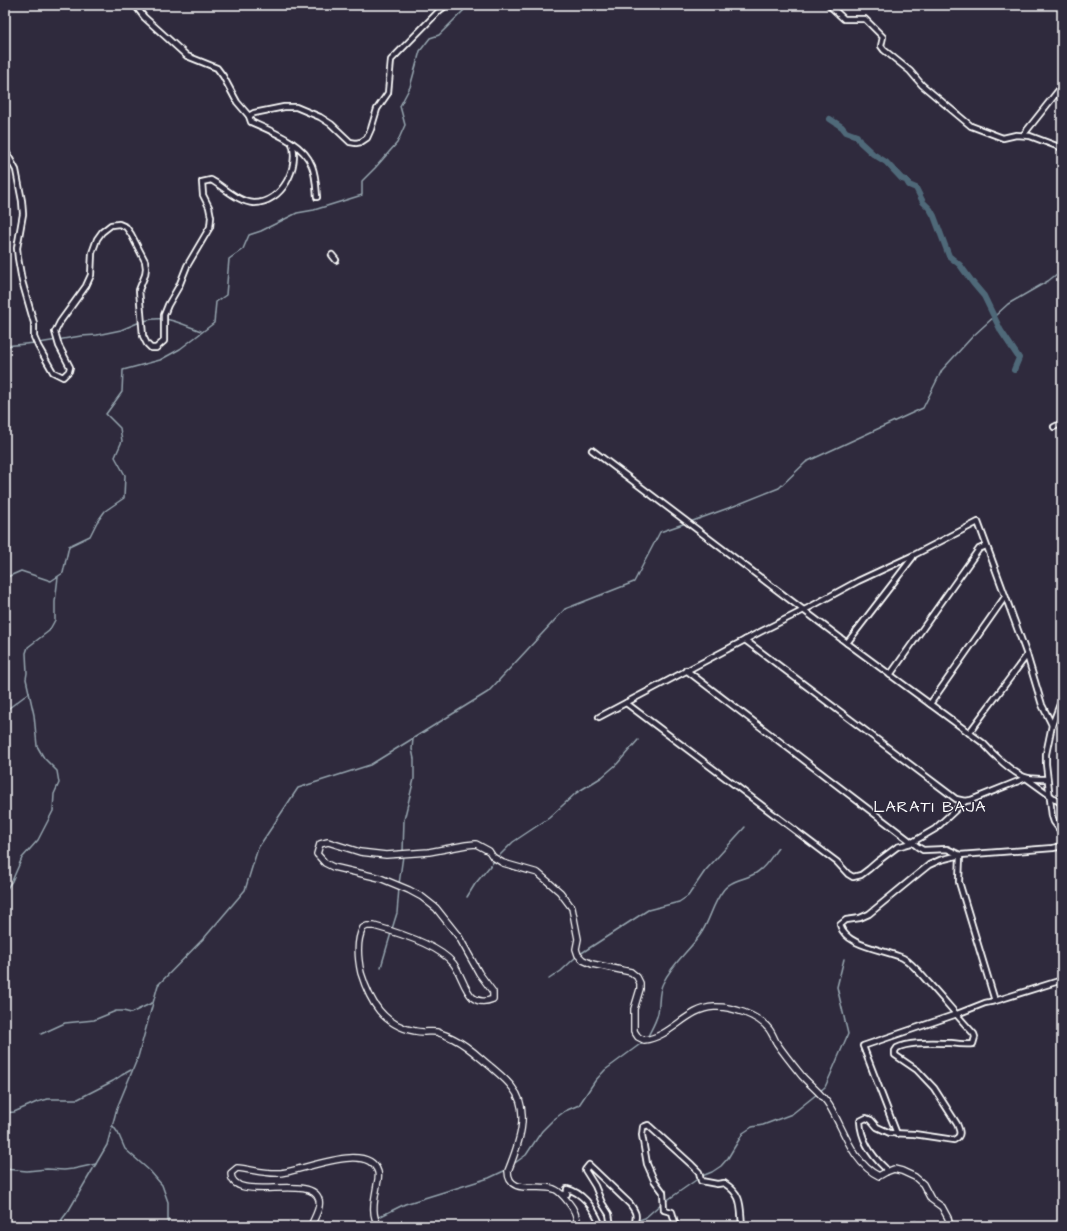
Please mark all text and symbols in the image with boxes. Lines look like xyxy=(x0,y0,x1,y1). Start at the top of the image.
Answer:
district label: LARATI BAJA xyxy=(873,796,987,818)

